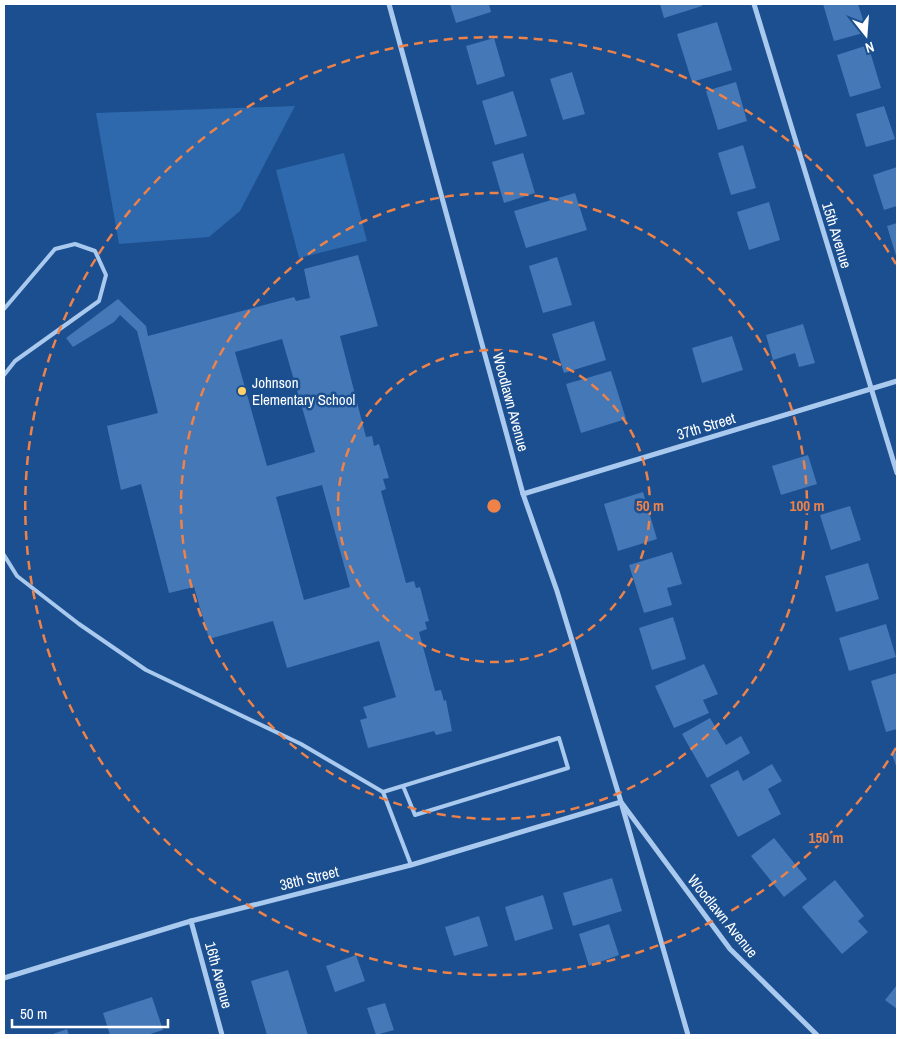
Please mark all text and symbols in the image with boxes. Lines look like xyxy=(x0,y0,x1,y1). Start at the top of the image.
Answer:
north arrow xyxy=(841,10,891,60)
text: N xyxy=(863,38,876,57)
street label: 15th Avenue xyxy=(817,199,857,271)
street label: Woodlawn Avenue xyxy=(488,350,534,454)
place label: Johnson Elementary School xyxy=(252,372,355,410)
marker: Johnson Elementary School xyxy=(236,385,248,397)
street label: 37th Street xyxy=(674,407,738,445)
text: 50 m xyxy=(636,495,664,516)
text: 100 m xyxy=(790,495,824,516)
centre of rings xyxy=(485,497,503,515)
text: 150 m xyxy=(809,827,843,848)
street label: 38th Street xyxy=(277,860,341,895)
street label: Woodlawn Avenue xyxy=(683,870,763,962)
street label: 16th Avenue xyxy=(200,939,238,1011)
scale bar xyxy=(12,996,169,1028)
text: 50 m xyxy=(20,1003,47,1024)

